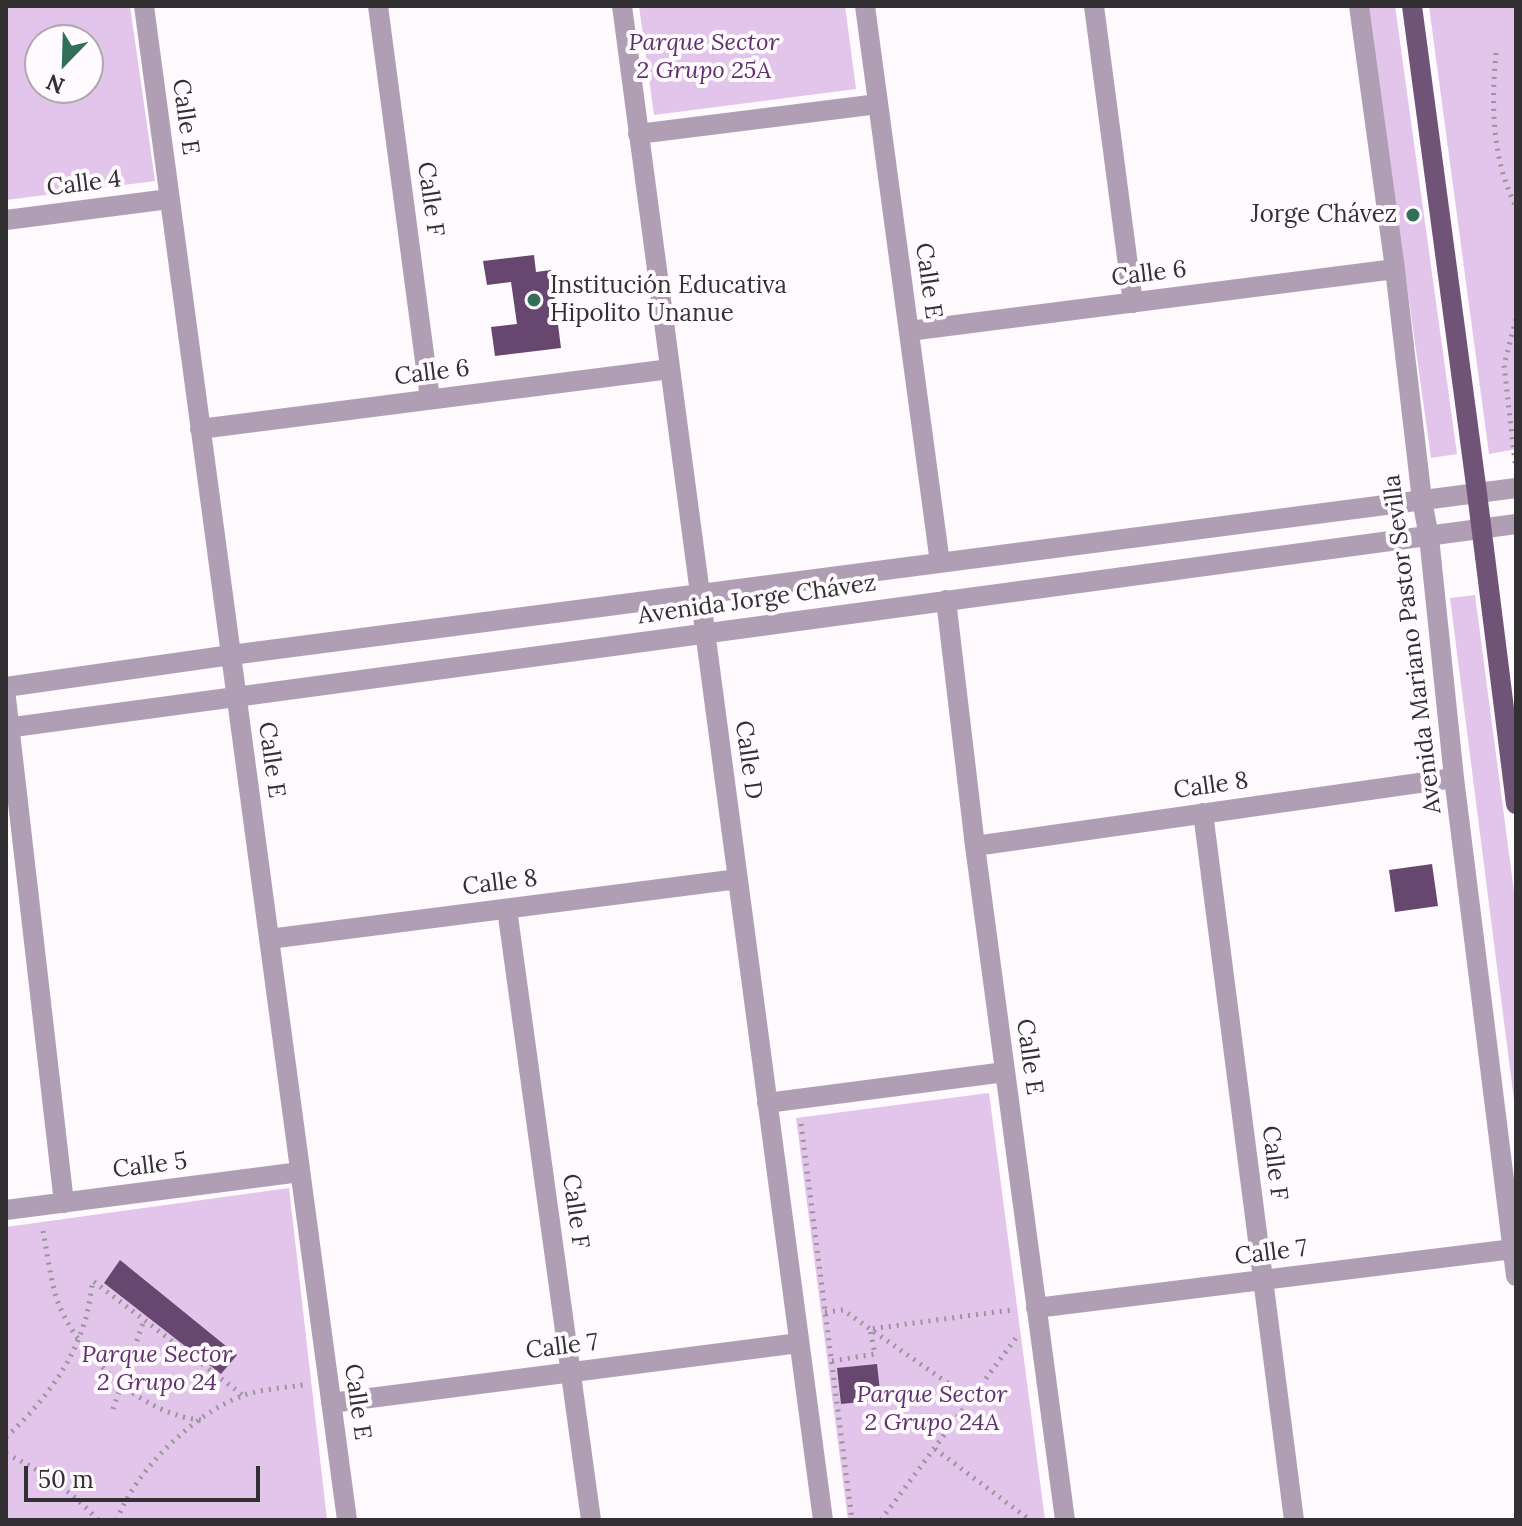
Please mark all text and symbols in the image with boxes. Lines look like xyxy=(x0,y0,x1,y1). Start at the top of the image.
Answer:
north arrow xyxy=(24,24,104,104)
park label: Parque Sector 2 Grupo 25A xyxy=(629,29,779,85)
text: N xyxy=(42,68,69,100)
street label: Calle E xyxy=(165,77,205,157)
street label: Calle F xyxy=(411,160,449,238)
street label: Calle 4 xyxy=(45,165,123,203)
place label: Jorge Chávez xyxy=(1251,201,1397,229)
marker: Jorge Chávez xyxy=(1404,206,1422,224)
street label: Calle E xyxy=(908,241,948,321)
street label: Calle 6 xyxy=(1110,255,1188,293)
place label: Institución Educativa Hipolito Unanue xyxy=(550,272,787,328)
marker: Institución Educativa Hipolito Unanue xyxy=(525,291,543,309)
street label: Calle 6 xyxy=(393,354,471,392)
street label: Avenida Mariano Pastor Sevilla xyxy=(1378,473,1448,815)
street label: Avenida Jorge Chávez xyxy=(636,569,878,631)
street label: Calle D xyxy=(728,719,768,801)
street label: Calle E xyxy=(251,720,291,800)
street label: Calle 8 xyxy=(1172,767,1250,805)
street label: Calle 8 xyxy=(461,864,539,902)
street label: Calle E xyxy=(1009,1017,1049,1097)
street label: Calle F xyxy=(1255,1124,1293,1202)
street label: Calle 5 xyxy=(111,1147,189,1185)
street label: Calle F xyxy=(556,1172,594,1250)
street label: Calle 7 xyxy=(1233,1234,1309,1272)
street label: Calle 7 xyxy=(524,1328,600,1366)
park label: Parque Sector 2 Grupo 24 xyxy=(82,1341,232,1397)
street label: Calle E xyxy=(337,1362,377,1442)
park label: Parque Sector 2 Grupo 24A xyxy=(857,1381,1007,1437)
scale bar xyxy=(28,1450,264,1500)
text: 50 m xyxy=(38,1464,94,1495)

